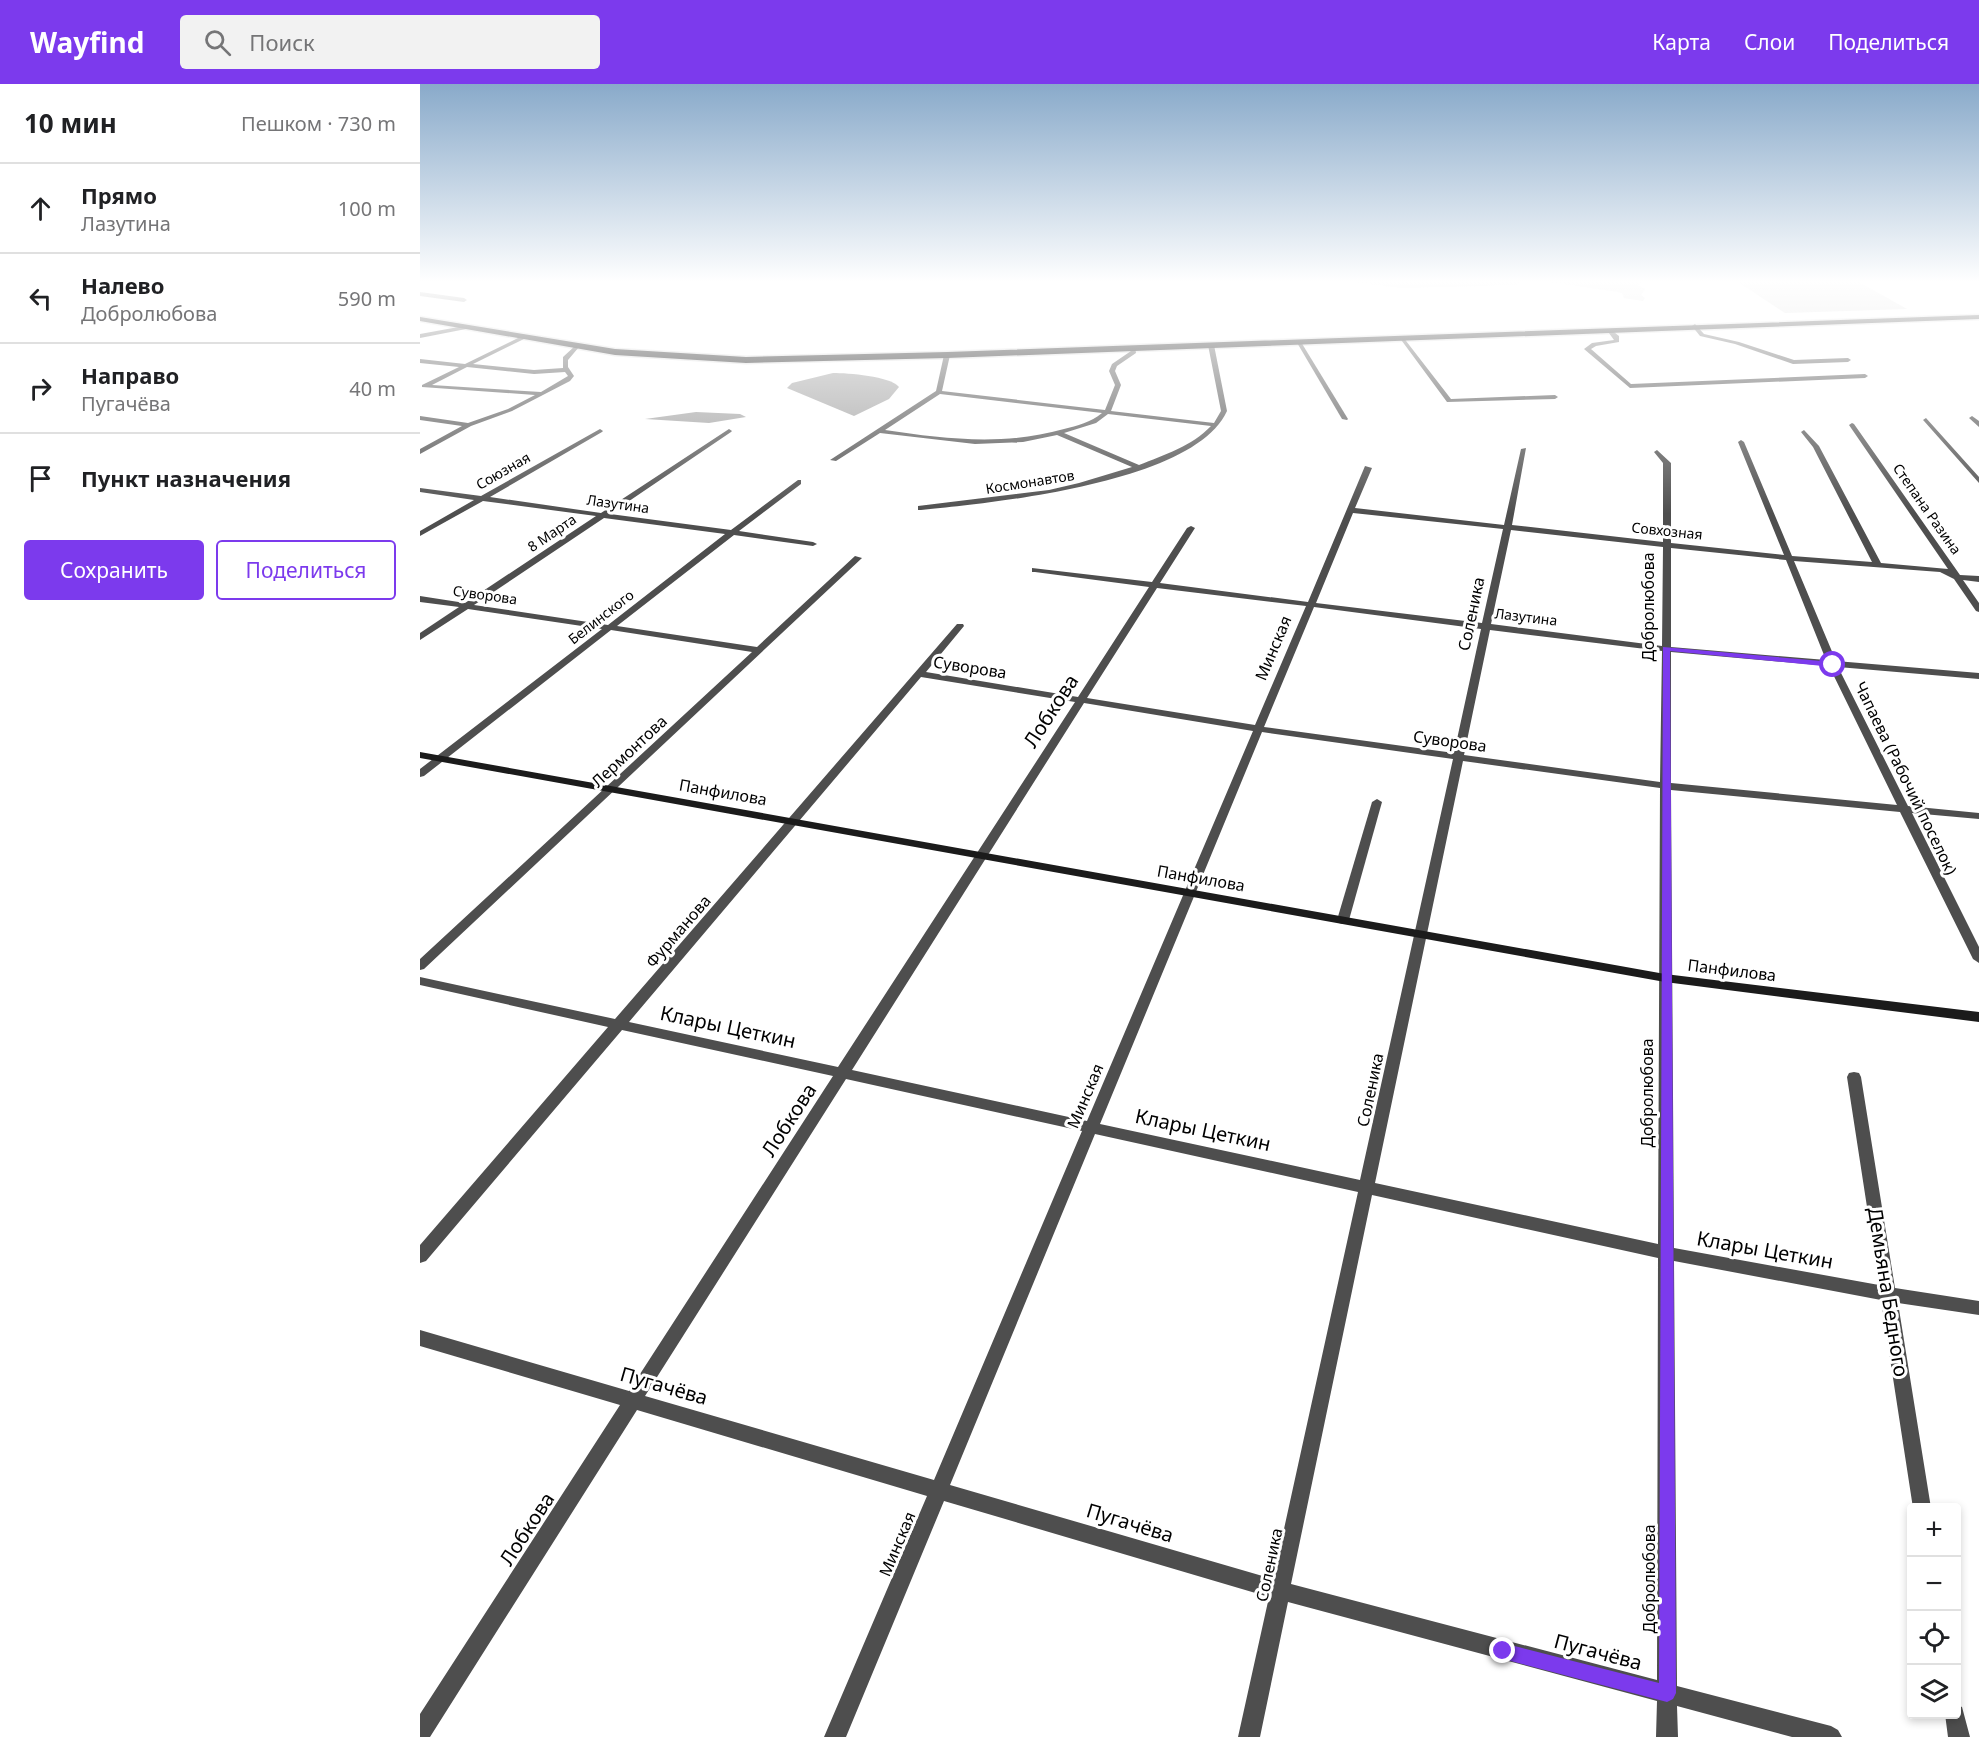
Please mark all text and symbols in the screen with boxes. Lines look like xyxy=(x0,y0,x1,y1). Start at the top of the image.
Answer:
search box xyxy=(180,15,600,69)
text: Wayfind xyxy=(30,23,144,61)
icon: search xyxy=(201,26,234,59)
text: Поиск xyxy=(249,27,315,57)
text: Карта xyxy=(1652,28,1711,56)
text: Слои xyxy=(1744,28,1795,56)
text: Поделиться xyxy=(1828,28,1949,56)
text: 10 мин xyxy=(24,105,117,141)
text: Пешком · 730 m xyxy=(241,110,396,137)
text: Прямо xyxy=(81,180,157,210)
icon: ahead xyxy=(24,192,57,225)
text: 100 m xyxy=(338,195,396,222)
text: Лазутина xyxy=(81,210,171,237)
text: Налево xyxy=(81,270,164,300)
icon: left xyxy=(24,282,57,315)
text: 590 m xyxy=(338,285,396,312)
text: Добролюбова xyxy=(81,300,217,327)
text: Направо xyxy=(81,360,179,390)
icon: right xyxy=(24,372,57,405)
text: 40 m xyxy=(349,375,396,402)
text: Пугачёва xyxy=(81,390,171,417)
street label: Союзная xyxy=(472,447,533,494)
street label: Степана Разина xyxy=(1889,459,1966,558)
icon: arrive xyxy=(24,462,57,495)
text: Пункт назначения xyxy=(81,463,291,493)
street label: Космонавтов xyxy=(984,465,1076,498)
street label: Лазутина xyxy=(586,490,651,517)
street label: 8 Марта xyxy=(524,509,580,556)
street label: Совхозная xyxy=(1631,517,1704,544)
button: Сохранить xyxy=(24,540,204,600)
button: Поделиться xyxy=(216,540,396,600)
street label: Добролюбова xyxy=(1637,552,1659,662)
street label: Соленика xyxy=(1452,575,1490,653)
street label: Суворова xyxy=(452,581,518,608)
street label: Белинского xyxy=(564,585,637,648)
street label: Лазутина xyxy=(1494,603,1558,630)
street label: Минская xyxy=(1249,612,1297,684)
street label: Суворова xyxy=(932,650,1008,684)
route start xyxy=(1819,651,1845,677)
street label: Лобкова xyxy=(1017,669,1084,753)
street label: Чапаева (Рабочий поселок) xyxy=(1850,678,1963,878)
street label: Лермонтова xyxy=(586,710,672,792)
street label: Суворова xyxy=(1412,725,1488,757)
street label: Панфилова xyxy=(677,773,769,811)
street label: Панфилова xyxy=(1155,859,1247,897)
street label: Фурманова xyxy=(640,890,716,972)
street label: Панфилова xyxy=(1686,954,1778,986)
street label: Клары Цеткин xyxy=(658,999,798,1054)
street label: Добролюбова xyxy=(1636,1038,1658,1148)
street label: Соленика xyxy=(1351,1051,1389,1129)
street label: Минская xyxy=(1061,1060,1109,1132)
street label: Лобкова xyxy=(755,1078,822,1162)
street label: Клары Цеткин xyxy=(1133,1102,1273,1157)
street label: Демьяна Бедного xyxy=(1862,1205,1915,1379)
street label: Клары Цеткин xyxy=(1695,1224,1835,1275)
street label: Пугачёва xyxy=(617,1360,711,1411)
street label: Лобкова xyxy=(493,1487,560,1571)
street label: Пугачёва xyxy=(1083,1496,1177,1549)
map controls xyxy=(1907,1503,1961,1719)
button: + xyxy=(1907,1503,1961,1557)
street label: Минская xyxy=(873,1508,921,1580)
street label: Добролюбова xyxy=(1638,1524,1660,1634)
street label: Соленика xyxy=(1250,1526,1288,1604)
button: − xyxy=(1907,1557,1961,1611)
button: locate xyxy=(1907,1611,1961,1665)
street label: Пугачёва xyxy=(1551,1627,1645,1676)
route end xyxy=(1489,1637,1515,1663)
button: layers xyxy=(1907,1665,1961,1719)

